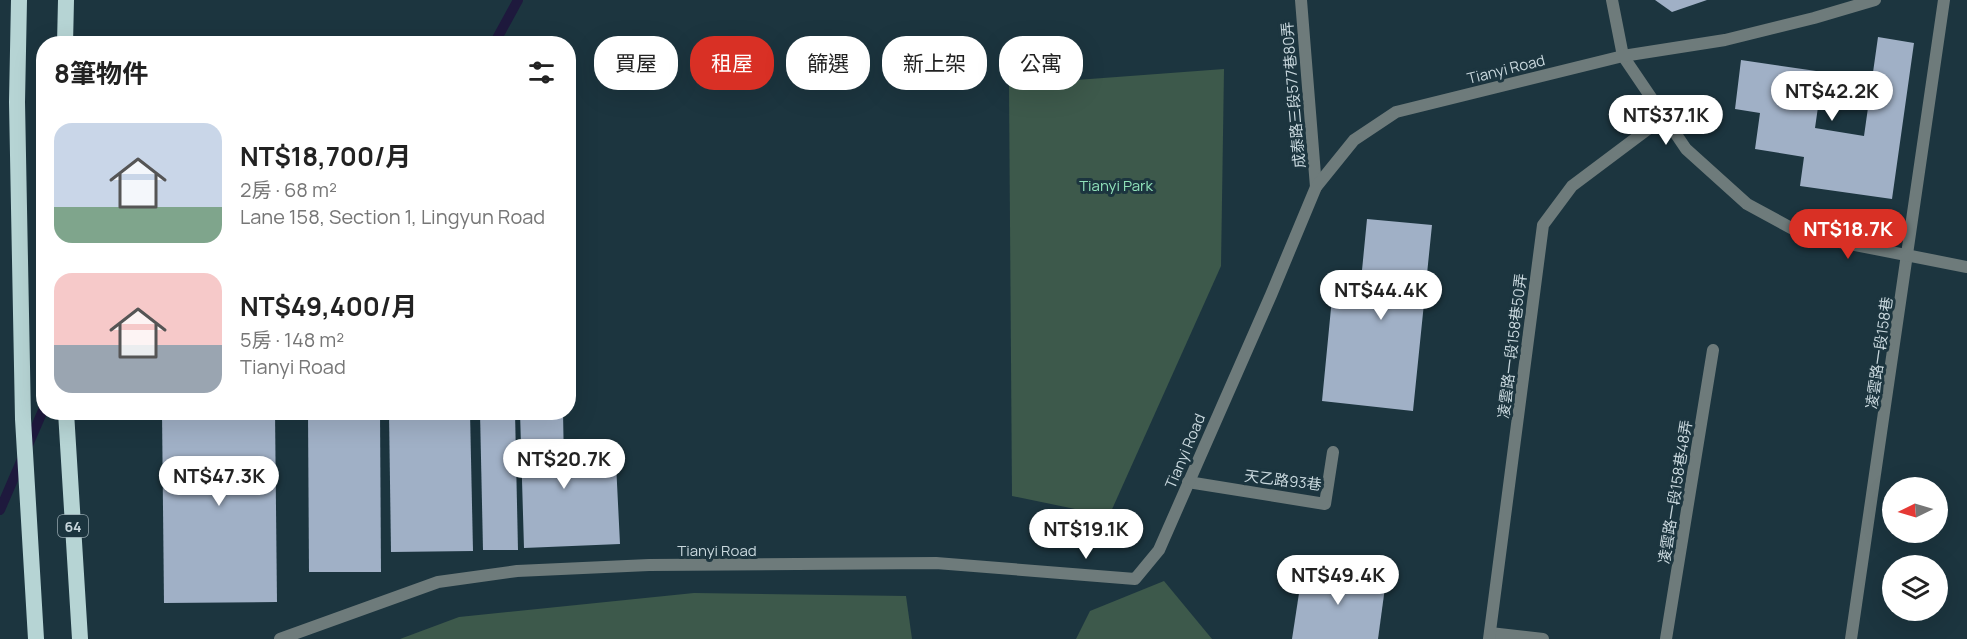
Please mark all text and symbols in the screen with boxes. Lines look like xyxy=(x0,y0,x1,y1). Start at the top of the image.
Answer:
street label: 成泰路三段577巷80弄 xyxy=(1276,21,1310,169)
chip: 買屋 xyxy=(594,36,678,90)
chip: 租屋 xyxy=(690,36,774,90)
chip: 篩選 xyxy=(786,36,870,90)
chip: 新上架 xyxy=(882,36,987,90)
chip: 公寓 xyxy=(999,36,1083,90)
street label: Tianyi Road xyxy=(1465,49,1547,89)
text: 8筆物件 xyxy=(54,55,148,91)
icon: filters xyxy=(525,56,558,89)
pin: NT$42.2K xyxy=(1770,71,1894,122)
text: NT$42.2K xyxy=(1785,77,1879,104)
pin: NT$37.1K xyxy=(1604,95,1728,146)
text: NT$37.1K xyxy=(1623,101,1709,128)
text: NT$18,700/月 xyxy=(240,138,411,174)
icon: home xyxy=(102,147,174,219)
park label: Tianyi Park xyxy=(1079,175,1153,196)
text: 2房 · 68 m² xyxy=(240,176,337,203)
text: Lane 158, Section 1, Lingyun Road xyxy=(240,203,545,230)
pin: NT$18.7K xyxy=(1786,209,1910,260)
text: NT$18.7K xyxy=(1803,215,1893,242)
pin: NT$44.4K xyxy=(1319,270,1443,321)
street label: 凌雲路一段158巷50弄 xyxy=(1493,272,1531,420)
text: NT$44.4K xyxy=(1334,276,1428,303)
text: NT$49,400/月 xyxy=(240,288,417,324)
street label: 凌雲路一段158巷 xyxy=(1861,295,1897,411)
icon: home xyxy=(102,297,174,369)
text: 5房 · 148 m² xyxy=(240,326,344,353)
text: Tianyi Road xyxy=(240,353,346,380)
street label: Tianyi Road xyxy=(1160,410,1210,492)
street label: 凌雲路一段158巷48弄 xyxy=(1653,418,1697,566)
pin: NT$20.7K xyxy=(502,439,626,490)
text: NT$20.7K xyxy=(517,445,611,472)
pin: NT$47.3K xyxy=(157,456,281,507)
text: NT$47.3K xyxy=(173,462,265,489)
street label: 天乙路93巷 xyxy=(1243,465,1323,495)
north arrow xyxy=(1882,477,1948,543)
map controls xyxy=(1882,477,1948,621)
pin: NT$19.1K xyxy=(1024,509,1148,560)
road number: 64 xyxy=(58,515,88,537)
text: NT$19.1K xyxy=(1043,515,1129,542)
street label: Tianyi Road xyxy=(677,540,757,561)
pin: NT$49.4K xyxy=(1276,555,1400,606)
button: layers xyxy=(1882,555,1948,621)
text: NT$49.4K xyxy=(1291,561,1385,588)

